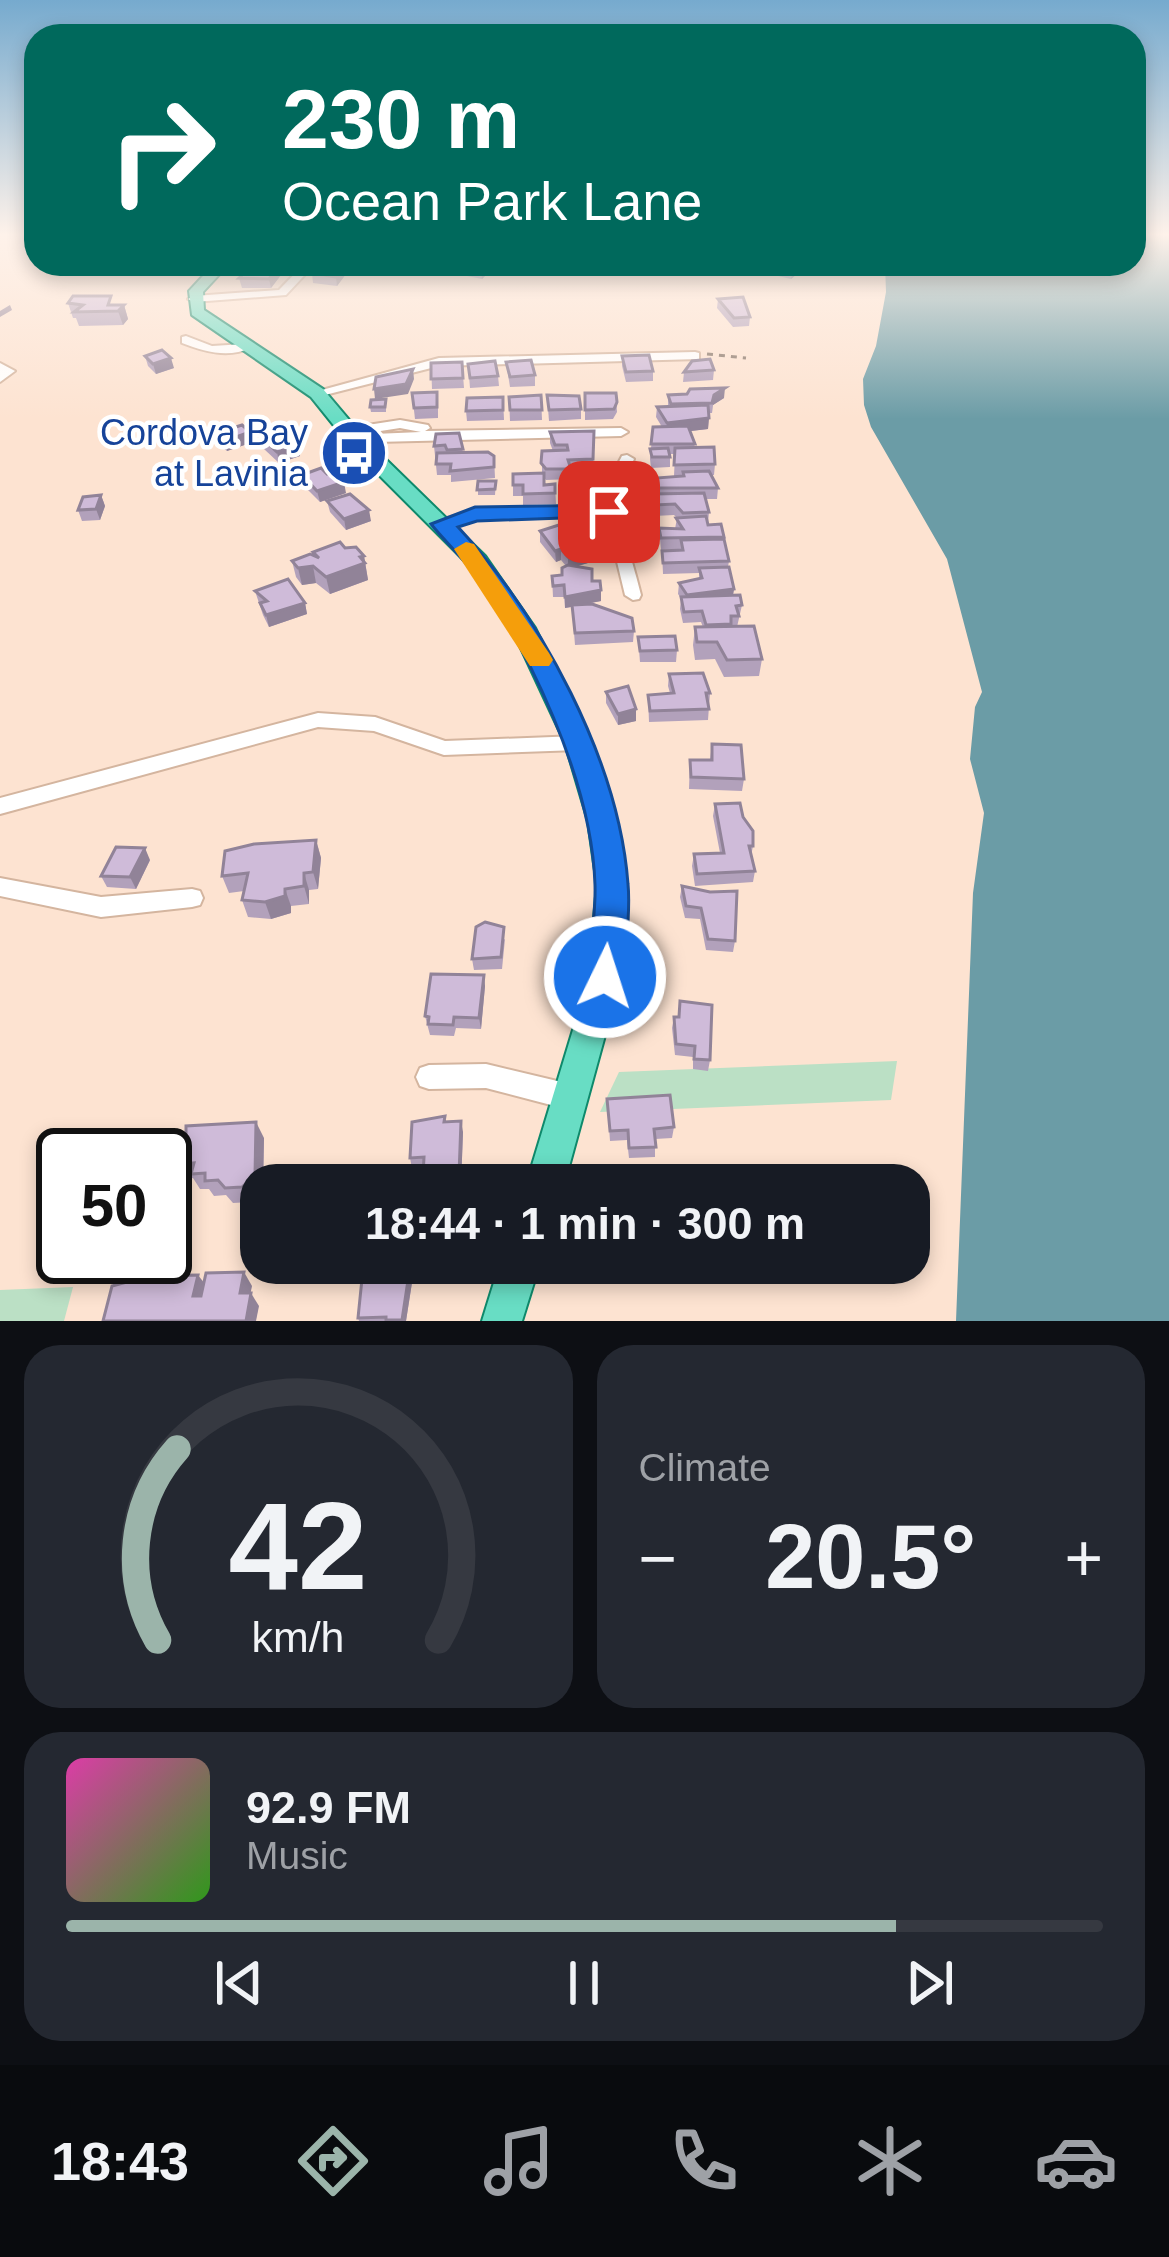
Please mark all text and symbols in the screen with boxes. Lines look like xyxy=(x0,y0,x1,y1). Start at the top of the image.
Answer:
icon: right xyxy=(84,72,240,228)
text: 230 m xyxy=(282,72,520,166)
text: Ocean Park Lane xyxy=(282,171,702,231)
place label: Cordova Bay at Lavinia xyxy=(100,412,309,494)
bus stop icon: Cordova Bay at Lavinia xyxy=(319,418,389,488)
pin xyxy=(558,461,660,563)
icon: arrive xyxy=(576,479,642,545)
position arrow xyxy=(542,914,668,1040)
speed limit sign: 50 xyxy=(36,1128,192,1284)
text: 18:44 · 1 min · 300 m xyxy=(365,1198,805,1249)
text: Climate xyxy=(639,1446,771,1489)
text: 42 xyxy=(229,1476,368,1615)
text: 20.5° xyxy=(765,1507,976,1607)
text: − xyxy=(639,1521,677,1595)
text: + xyxy=(1064,1521,1103,1595)
text: km/h xyxy=(252,1612,345,1660)
text: 92.9 FM xyxy=(246,1782,411,1833)
text: Music xyxy=(246,1834,348,1877)
icon: previous xyxy=(206,1950,272,2016)
icon: pause xyxy=(551,1950,617,2016)
icon: next xyxy=(897,1950,963,2016)
icon: directions xyxy=(291,2119,375,2203)
icon: music xyxy=(477,2119,561,2203)
icon: phone xyxy=(662,2119,746,2203)
icon: climate xyxy=(848,2119,932,2203)
icon: car xyxy=(1034,2119,1118,2203)
text: 18:43 xyxy=(51,2131,189,2191)

